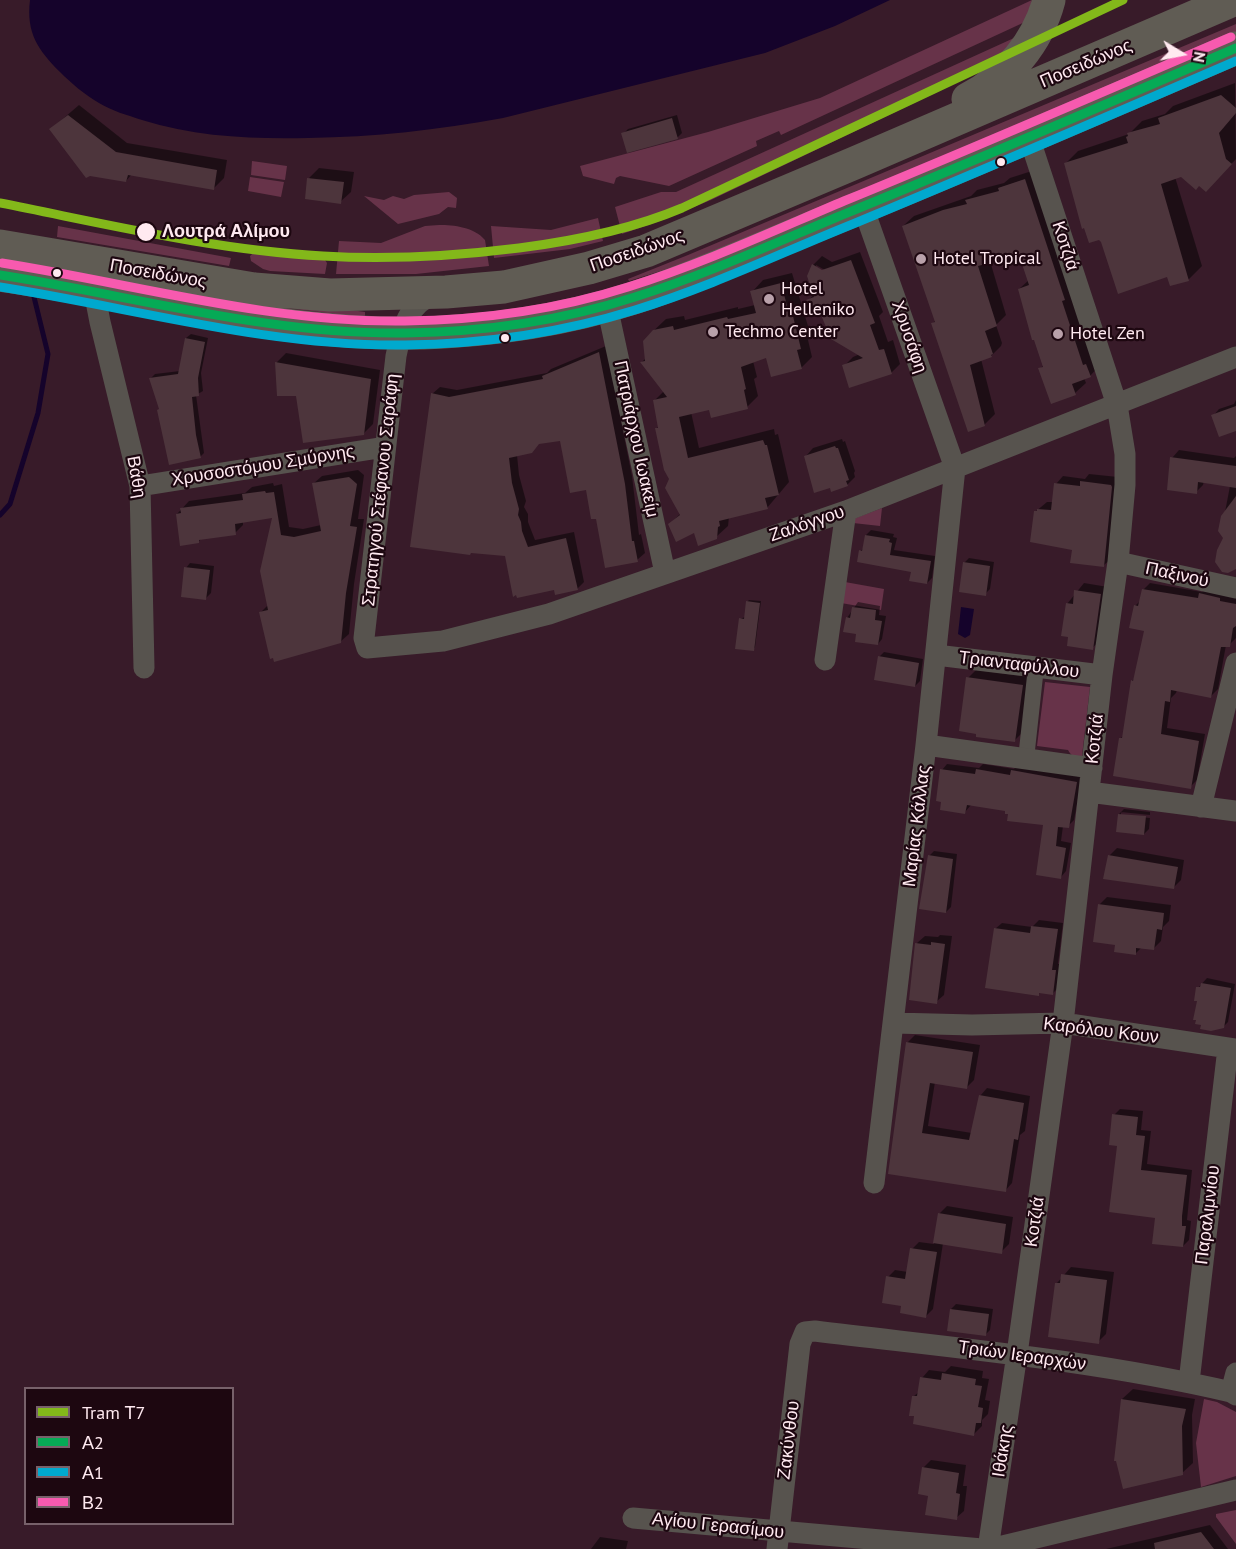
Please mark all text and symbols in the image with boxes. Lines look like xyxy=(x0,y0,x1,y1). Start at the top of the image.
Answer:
north arrow xyxy=(1152,24,1212,84)
street label: Ποσειδώνος xyxy=(1037,35,1135,93)
text: N xyxy=(1189,50,1210,64)
unlabelled marker xyxy=(995,156,1007,168)
street label: Κοτζιά xyxy=(1047,219,1083,273)
marker: Λουτρά Αλίμου xyxy=(135,221,157,243)
place label: Λουτρά Αλίμου xyxy=(162,221,290,243)
street label: Ποσειδώνος xyxy=(587,225,687,277)
place label: Hotel Tropical xyxy=(933,248,1041,270)
marker: Hotel Tropical xyxy=(914,252,928,266)
street label: Ποσειδώνος xyxy=(108,255,208,293)
unlabelled marker xyxy=(51,267,63,279)
place label: Hotel Helleniko xyxy=(781,278,855,320)
marker: Hotel Helleniko xyxy=(762,292,776,306)
street label: Χρυσάφη xyxy=(887,298,931,376)
place label: Techmo Center xyxy=(725,321,838,343)
place label: Hotel Zen xyxy=(1070,323,1145,345)
marker: Techmo Center xyxy=(706,325,720,339)
marker: Hotel Zen xyxy=(1051,327,1065,341)
unlabelled marker xyxy=(499,332,511,344)
street label: Πατριάρχου Ιωακείμ xyxy=(609,359,663,519)
street label: Στρατηγού Στέφανου Σαράφη xyxy=(358,373,404,607)
street label: Χρυσοστόμου Σμύρνης xyxy=(170,441,356,491)
street label: Βάθη xyxy=(122,454,150,500)
street label: Ζαλόγγου xyxy=(767,501,847,547)
street label: Παξινού xyxy=(1143,558,1211,592)
street label: Τριανταφύλλου xyxy=(958,647,1080,683)
street label: Κοτζιά xyxy=(1082,713,1108,765)
street label: Μαρίας Κάλλας xyxy=(899,764,935,888)
street label: Καρόλου Κουν xyxy=(1042,1013,1160,1049)
street label: Παραλιμνίου xyxy=(1191,1164,1225,1266)
street label: Κοτζιά xyxy=(1021,1196,1049,1248)
street label: Τριών Ιεραρχών xyxy=(957,1336,1087,1376)
legend xyxy=(24,1387,234,1525)
street label: Ζακύνθου xyxy=(773,1399,805,1481)
text: Tram Τ7 xyxy=(82,1401,145,1424)
street label: Ιθάκης xyxy=(988,1423,1018,1479)
text: Α2 xyxy=(82,1431,104,1454)
text: Α1 xyxy=(82,1461,104,1484)
text: Β2 xyxy=(82,1491,104,1514)
street label: Αγίου Γερασίμου xyxy=(651,1508,785,1544)

